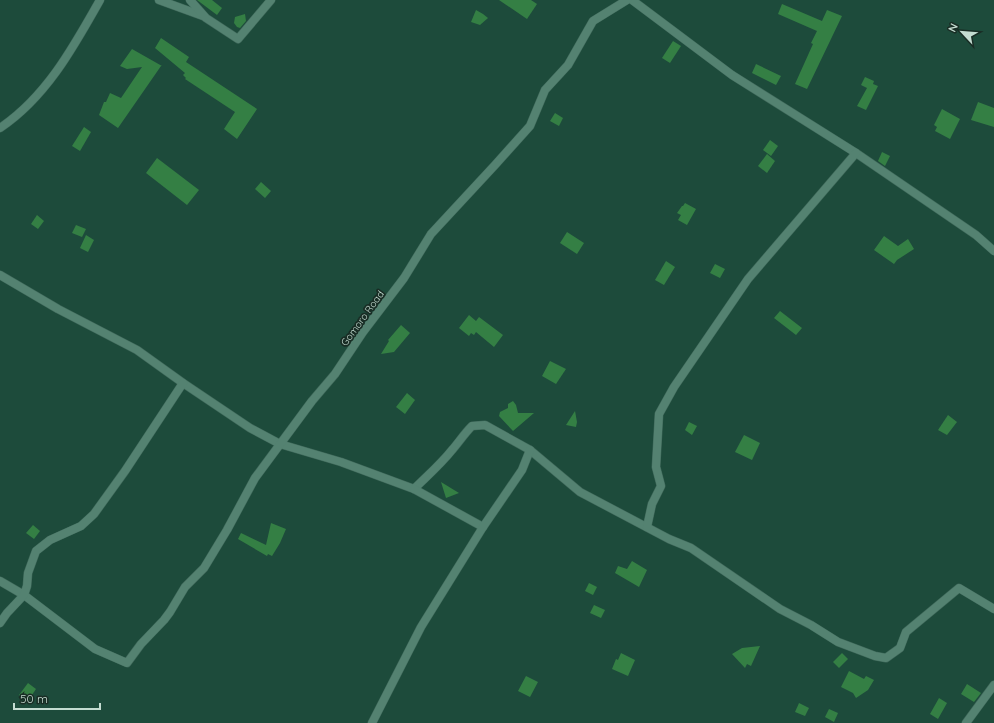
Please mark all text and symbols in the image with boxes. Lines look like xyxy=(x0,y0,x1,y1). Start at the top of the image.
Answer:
north arrow xyxy=(942,12,982,52)
text: N xyxy=(945,21,961,34)
street label: Gomoro Road xyxy=(338,288,387,349)
scale bar xyxy=(14,685,100,711)
text: 50 m xyxy=(20,691,48,706)

